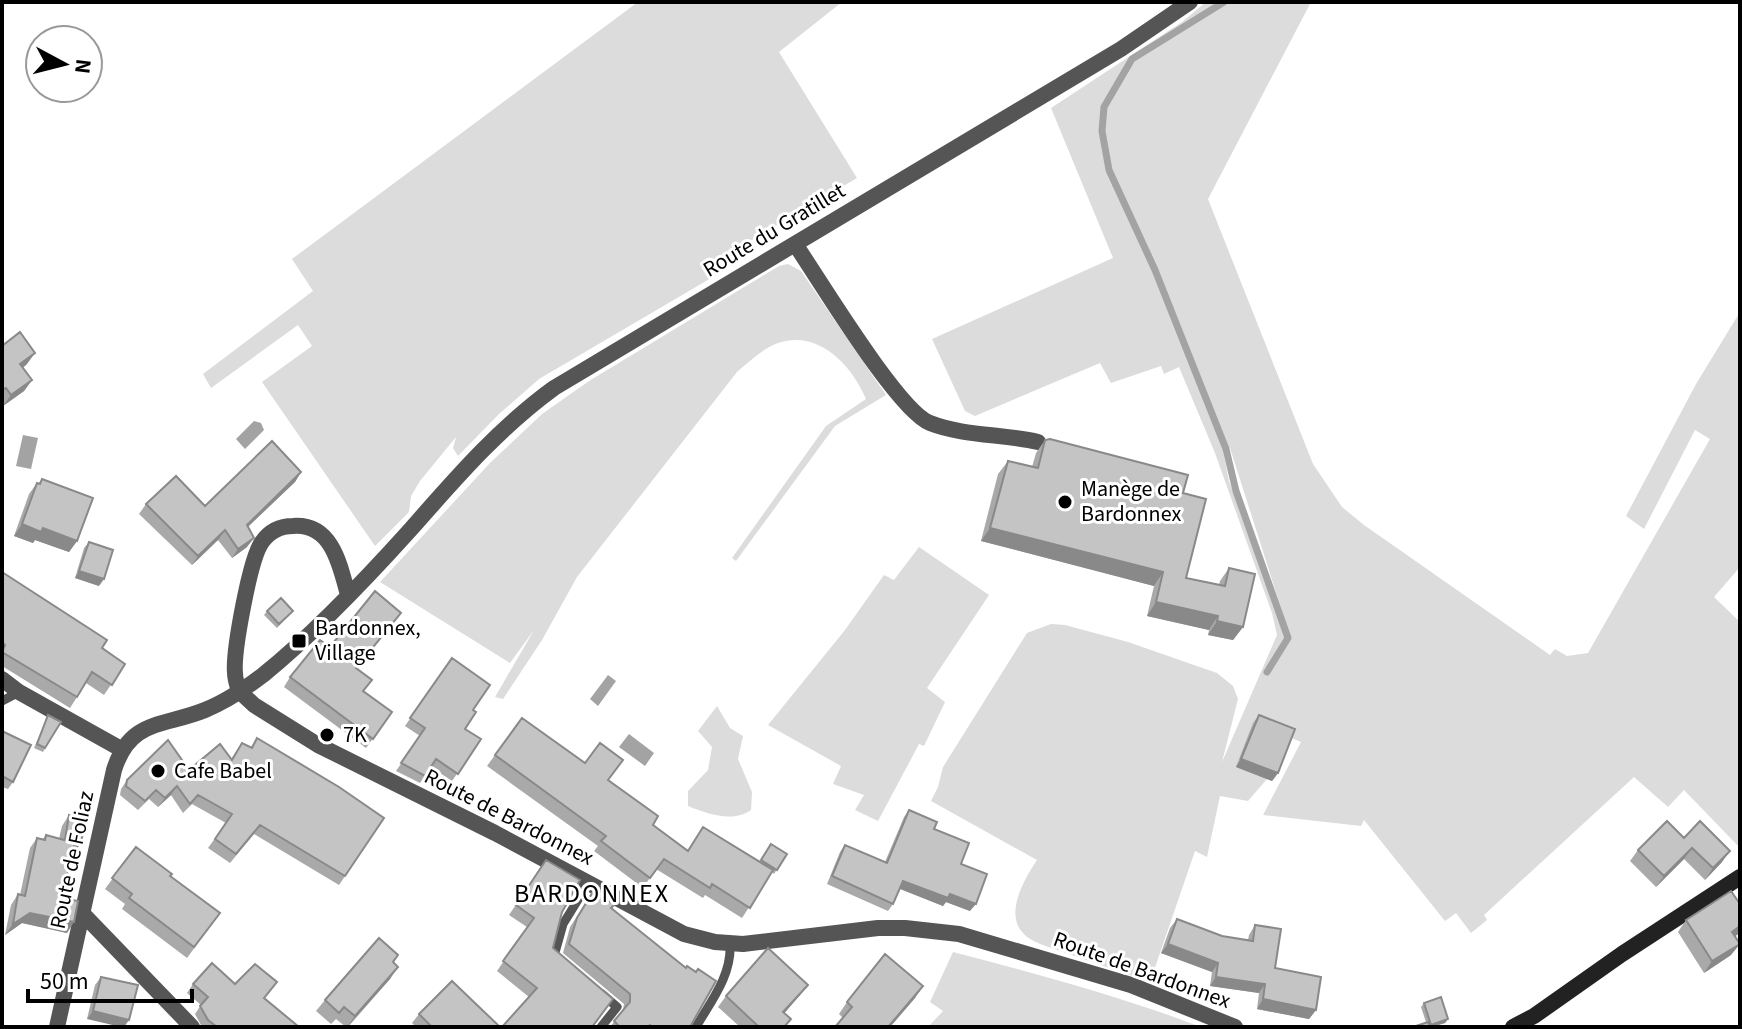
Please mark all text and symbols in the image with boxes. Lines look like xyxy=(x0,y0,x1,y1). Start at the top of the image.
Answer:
north arrow xyxy=(24,24,104,104)
text: N xyxy=(66,57,100,76)
street label: Route du Gratillet xyxy=(697,175,852,285)
place label: Manège de Bardonnex xyxy=(1081,473,1181,530)
marker: Manège de Bardonnex xyxy=(1056,493,1074,511)
place label: Bardonnex, Village xyxy=(315,612,421,669)
marker: Bardonnex, Village xyxy=(290,632,308,650)
place label: 7K xyxy=(343,719,367,751)
marker: 7K xyxy=(318,726,336,744)
place label: Cafe Babel xyxy=(174,755,272,787)
street label: Route de Bardonnex xyxy=(419,760,599,874)
marker: Cafe Babel xyxy=(149,762,167,780)
street label: Route de Foliaz xyxy=(42,788,102,932)
district label: BARDONNEX xyxy=(514,875,670,912)
street label: Route de Bardonnex xyxy=(1049,923,1235,1017)
scale bar xyxy=(28,953,192,1003)
text: 50 m xyxy=(40,964,89,999)

